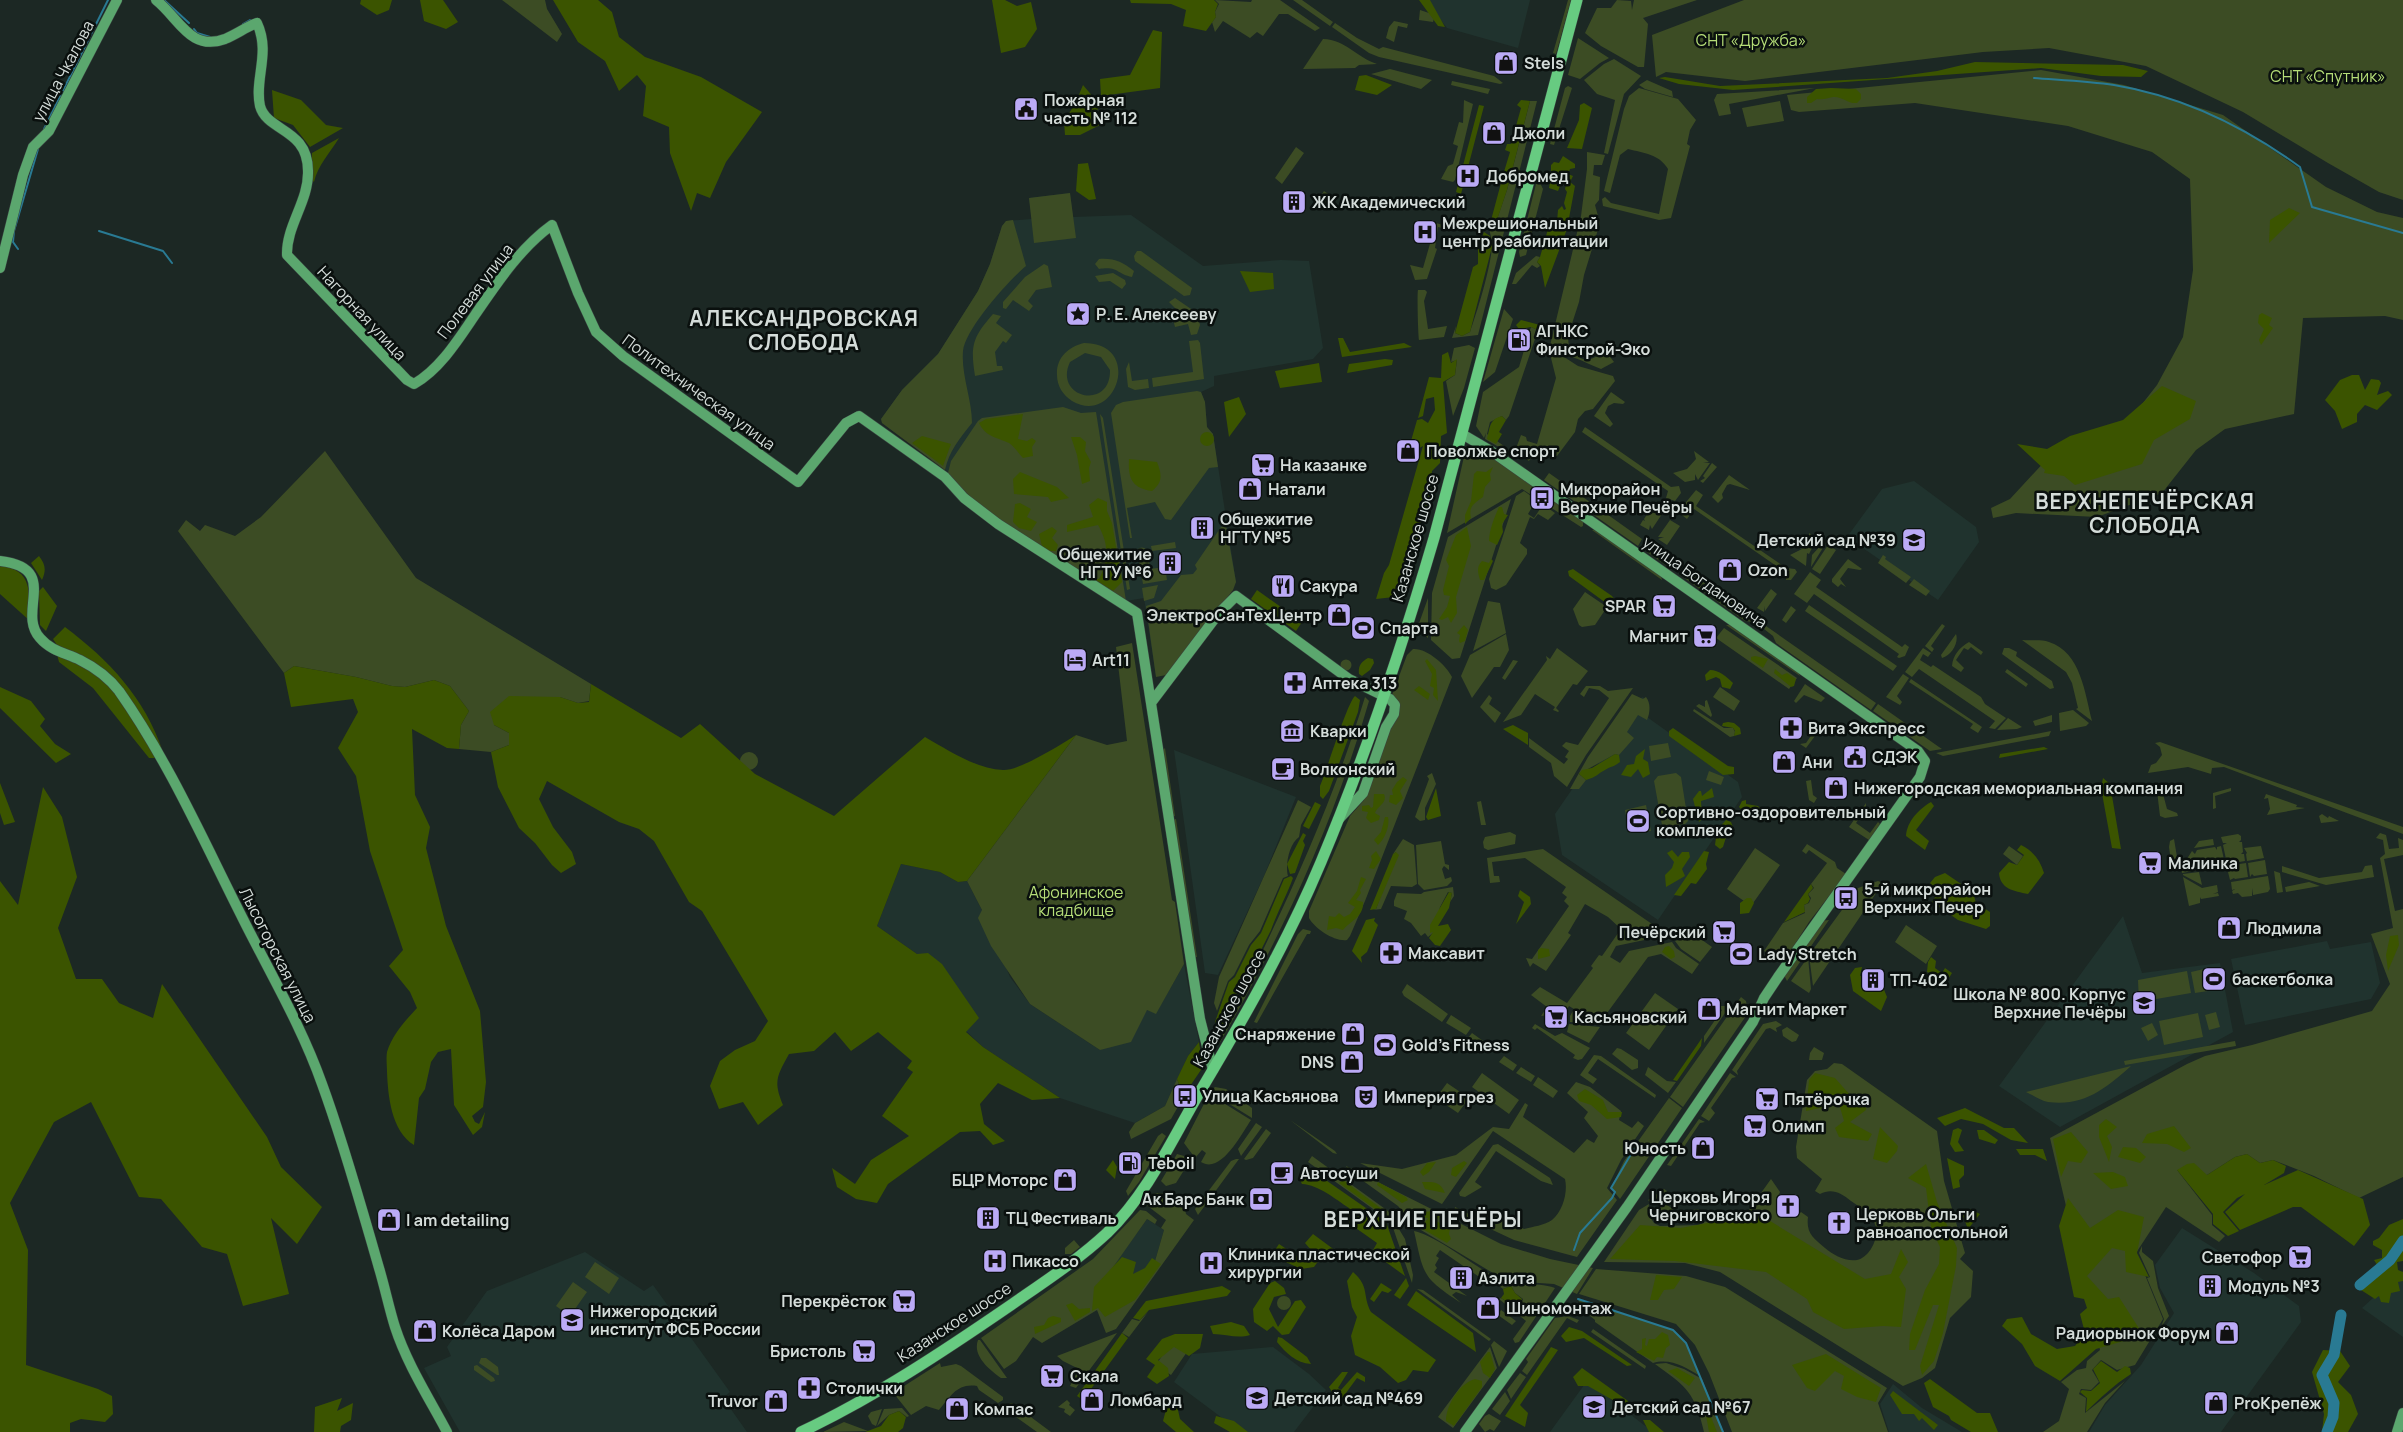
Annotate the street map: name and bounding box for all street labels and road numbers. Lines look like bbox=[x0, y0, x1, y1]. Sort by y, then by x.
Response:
street label: улица Чкалова bbox=[27, 17, 99, 125]
street label: Полевая улица bbox=[432, 239, 518, 343]
street label: Нагорная улица bbox=[312, 261, 412, 365]
street label: Политехническая улица bbox=[618, 329, 780, 455]
street label: Казанское шоссе bbox=[1386, 472, 1444, 604]
street label: улица Богдановича bbox=[1638, 531, 1772, 633]
street label: Лысогорская улица bbox=[234, 884, 322, 1026]
street label: Казанское шоссе bbox=[1187, 945, 1271, 1071]
street label: Казанское шоссе bbox=[893, 1277, 1015, 1367]

